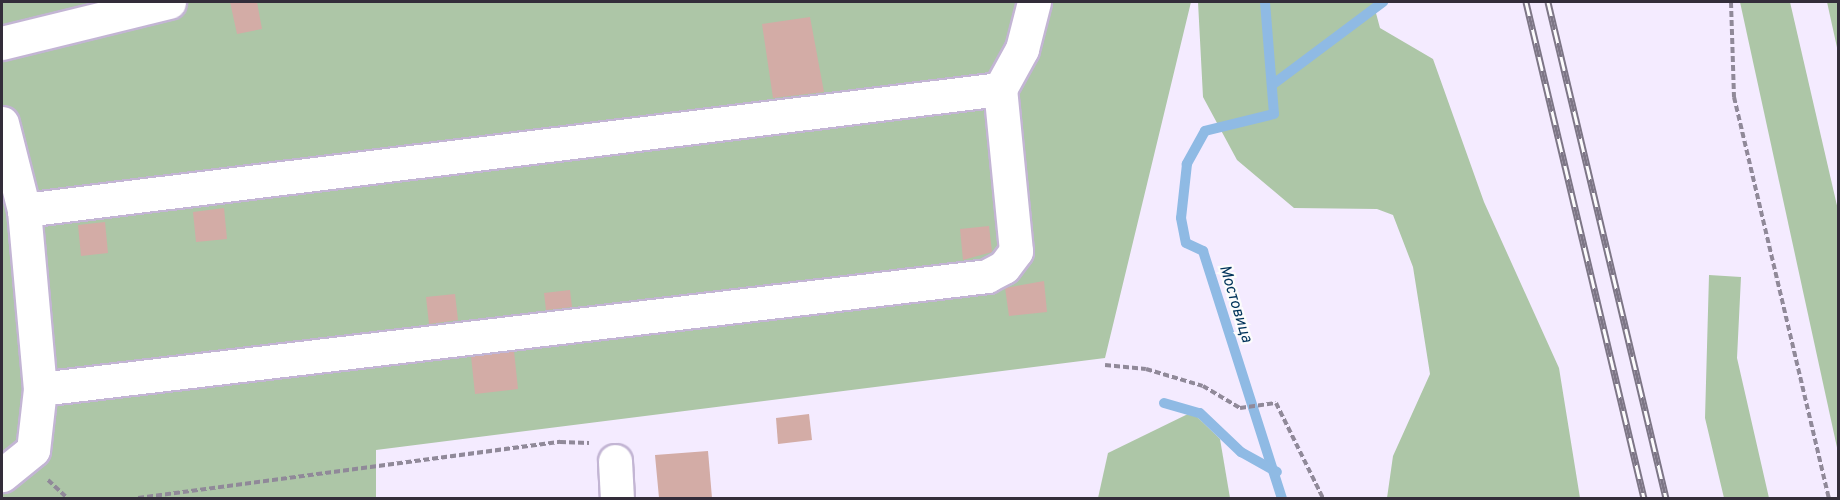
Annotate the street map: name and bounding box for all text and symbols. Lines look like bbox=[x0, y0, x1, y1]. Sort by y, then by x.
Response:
water label: Мостовица bbox=[1214, 263, 1256, 345]

